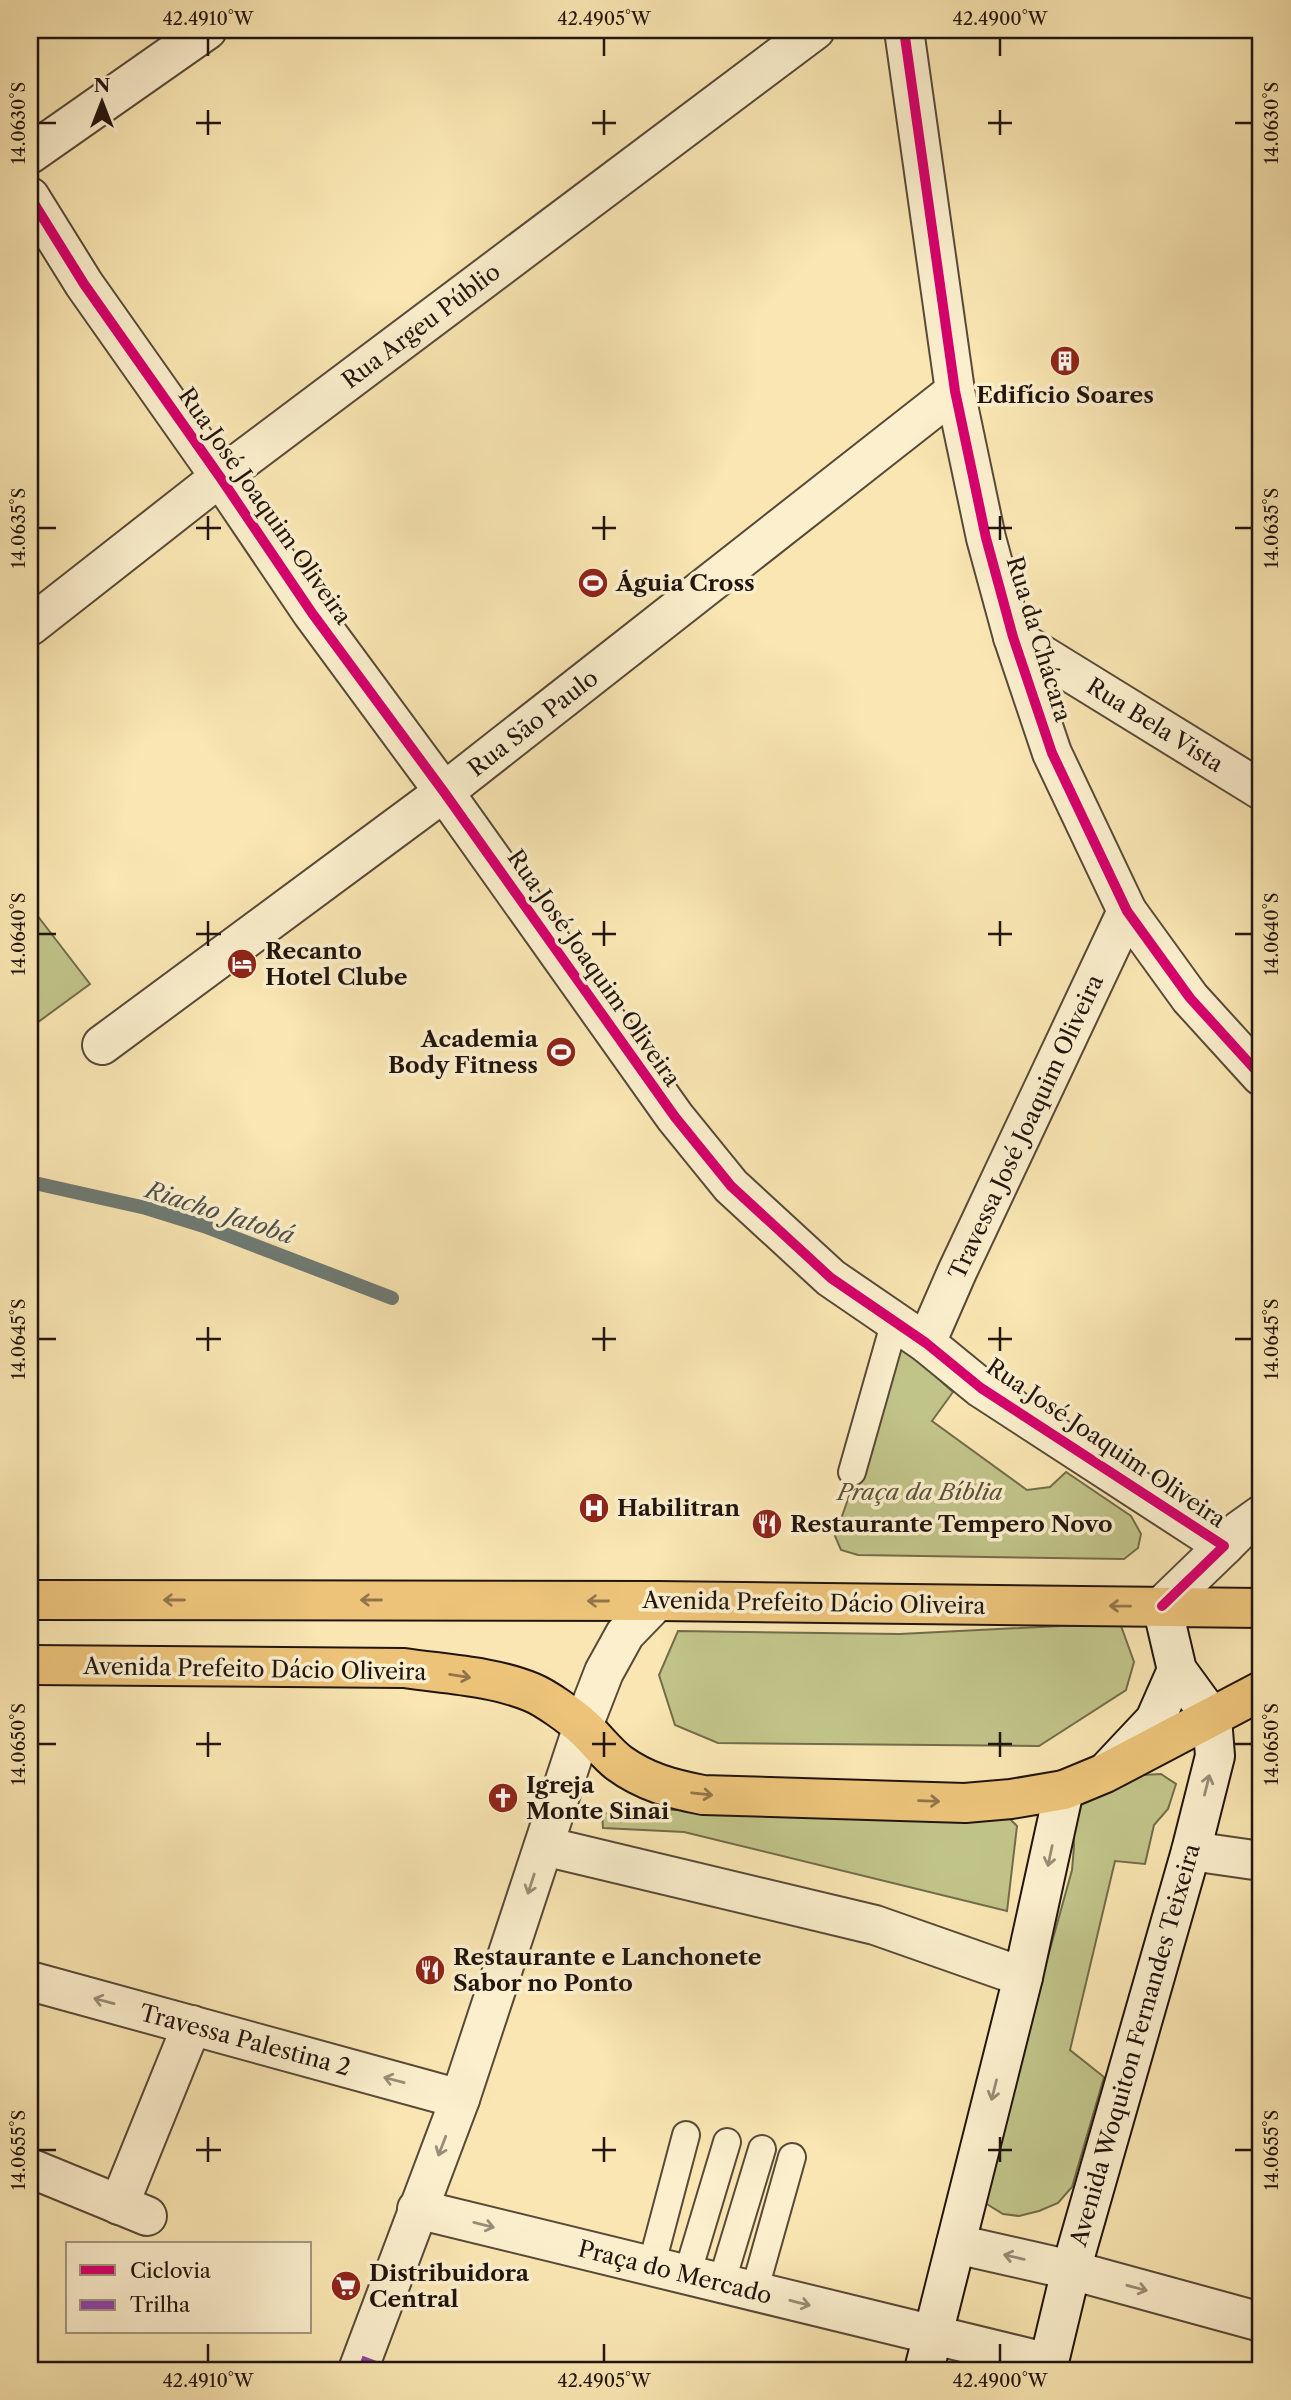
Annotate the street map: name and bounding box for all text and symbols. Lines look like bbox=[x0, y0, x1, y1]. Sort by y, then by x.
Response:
text: 42.4910°W bbox=[162, 8, 255, 30]
text: 42.4905°W bbox=[557, 8, 652, 30]
text: 42.4900°W bbox=[953, 8, 1049, 30]
north arrow bbox=[66, 66, 136, 136]
text: N bbox=[94, 74, 110, 97]
text: 14.0630°S bbox=[8, 82, 30, 164]
text: 14.0630°S bbox=[1261, 82, 1283, 164]
street label: Rua Argeu Públio bbox=[336, 257, 506, 395]
building icon: Edifício Soares bbox=[1048, 344, 1082, 378]
place label: Edifício Soares bbox=[976, 381, 1154, 409]
street label: Rua José Joaquim Oliveira bbox=[173, 382, 358, 630]
text: 14.0635°S bbox=[8, 488, 30, 568]
text: 14.0635°S bbox=[1261, 488, 1283, 568]
street label: Rua da Chácara bbox=[1001, 553, 1078, 726]
sports icon: Águia Cross bbox=[576, 566, 610, 600]
place label: Águia Cross bbox=[615, 569, 755, 597]
street label: Rua São Paulo bbox=[462, 664, 604, 782]
street label: Rua Bela Vista bbox=[1082, 672, 1229, 779]
street label: Rua José Joaquim Oliveira bbox=[502, 844, 687, 1092]
text: 14.0640°S bbox=[8, 893, 30, 975]
text: 14.0640°S bbox=[1261, 893, 1283, 975]
place label: Recanto Hotel Clube bbox=[265, 937, 408, 991]
hotel icon: Recanto Hotel Clube bbox=[225, 947, 259, 981]
street label: Travessa José Joaquim Oliveira bbox=[943, 969, 1109, 1284]
place label: Academia Body Fitness bbox=[388, 1025, 539, 1079]
sports icon: Academia Body Fitness bbox=[544, 1035, 578, 1069]
water label: Riacho Jatobá bbox=[140, 1174, 298, 1250]
text: 14.0645°S bbox=[8, 1298, 30, 1380]
text: 14.0645°S bbox=[1261, 1298, 1283, 1380]
street label: Rua José Joaquim Oliveira bbox=[981, 1352, 1232, 1534]
park label: Praça da Bíblia bbox=[835, 1478, 1003, 1506]
hospital icon: Habilitran bbox=[577, 1491, 611, 1525]
place label: Habilitran bbox=[617, 1494, 740, 1522]
restaurant icon: Restaurante Tempero Novo bbox=[750, 1507, 784, 1541]
place label: Restaurante Tempero Novo bbox=[790, 1510, 1113, 1538]
street label: Avenida Prefeito Dácio Oliveira bbox=[641, 1586, 987, 1620]
one-way arrow bbox=[163, 1593, 186, 1607]
one-way arrow bbox=[359, 1593, 382, 1607]
one-way arrow bbox=[587, 1594, 610, 1608]
one-way arrow bbox=[1108, 1599, 1131, 1613]
street label: Avenida Prefeito Dácio Oliveira bbox=[82, 1652, 428, 1686]
one-way arrow bbox=[448, 1670, 471, 1683]
text: 14.0650°S bbox=[8, 1703, 30, 1785]
text: 14.0650°S bbox=[1261, 1703, 1283, 1785]
place label: Igreja Monte Sinai bbox=[526, 1771, 669, 1825]
one-way arrow bbox=[1202, 1774, 1215, 1796]
church icon: Igreja Monte Sinai bbox=[486, 1781, 520, 1815]
one-way arrow bbox=[690, 1788, 713, 1801]
one-way arrow bbox=[917, 1795, 940, 1808]
street label: Avenida Woquiton Fernandes Teixeira bbox=[1064, 1840, 1206, 2250]
one-way arrow bbox=[1042, 1844, 1056, 1867]
one-way arrow bbox=[524, 1873, 536, 1895]
place label: Restaurante e Lanchonete Sabor no Ponto bbox=[453, 1943, 762, 1997]
restaurant icon: Restaurante e Lanchonete Sabor no Ponto bbox=[413, 1953, 447, 1987]
one-way arrow bbox=[93, 1994, 116, 2007]
street label: Travessa Palestina 2 bbox=[137, 1998, 353, 2082]
one-way arrow bbox=[383, 2073, 405, 2086]
one-way arrow bbox=[987, 2078, 1000, 2101]
text: 14.0655°S bbox=[8, 2110, 30, 2190]
text: 14.0655°S bbox=[1261, 2110, 1283, 2190]
one-way arrow bbox=[434, 2135, 447, 2156]
one-way arrow bbox=[472, 2219, 494, 2232]
street label: Praça do Mercado bbox=[575, 2234, 775, 2310]
legend bbox=[66, 2242, 312, 2334]
one-way arrow bbox=[1003, 2250, 1026, 2263]
text: Ciclovia bbox=[130, 2258, 212, 2283]
place label: Distribuidora Central bbox=[369, 2259, 530, 2313]
supermarket icon: Distribuidora Central bbox=[329, 2269, 363, 2303]
one-way arrow bbox=[1126, 2283, 1148, 2296]
text: Trilha bbox=[130, 2292, 191, 2317]
one-way arrow bbox=[788, 2296, 811, 2310]
text: 42.4910°W bbox=[162, 2370, 255, 2392]
text: 42.4905°W bbox=[557, 2370, 652, 2392]
text: 42.4900°W bbox=[953, 2370, 1049, 2392]

